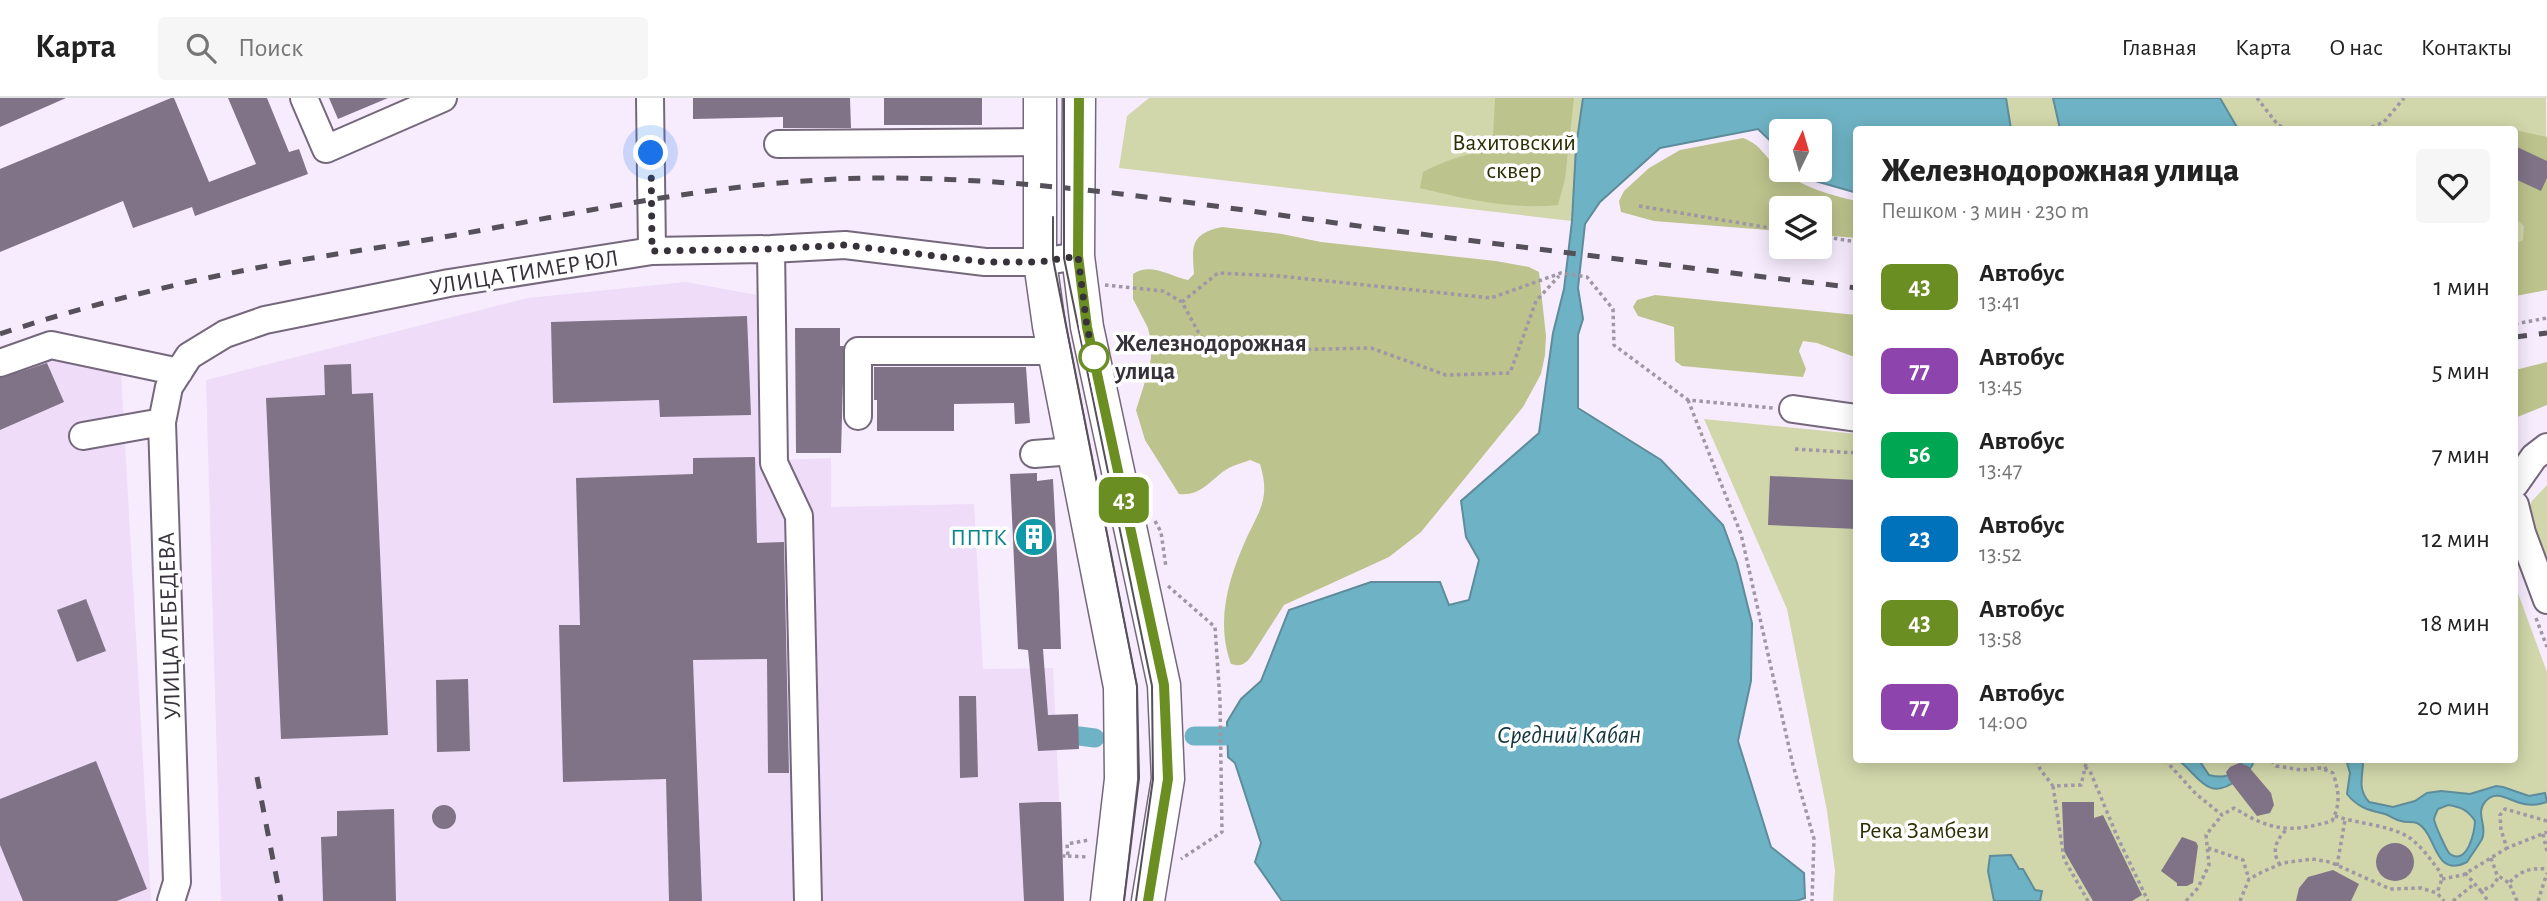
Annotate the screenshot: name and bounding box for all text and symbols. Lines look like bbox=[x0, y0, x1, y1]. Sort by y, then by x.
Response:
search box bbox=[158, 17, 648, 80]
icon: search bbox=[182, 29, 220, 67]
text: Карта bbox=[35, 31, 116, 64]
text: Поиск bbox=[238, 35, 303, 61]
text: Главная bbox=[2122, 36, 2197, 60]
text: Карта bbox=[2235, 36, 2291, 60]
text: О нас bbox=[2329, 36, 2383, 60]
text: Контакты bbox=[2421, 36, 2512, 60]
north arrow bbox=[1769, 119, 1832, 182]
map controls bbox=[1769, 119, 1832, 259]
park label: Вахитовский сквер bbox=[1452, 131, 1576, 183]
your location bbox=[633, 135, 668, 170]
button: heart bbox=[2416, 149, 2490, 223]
text: Железнодорожная улица bbox=[1881, 155, 2239, 188]
button: layers bbox=[1769, 196, 1832, 259]
text: Пешком · 3 мин · 230 m bbox=[1881, 200, 2089, 223]
street label: УЛИЦА ТИМЕР ЮЛ bbox=[428, 246, 620, 300]
text: Автобус bbox=[1979, 260, 2065, 286]
text: 1 мин bbox=[2434, 274, 2490, 300]
text: 43 bbox=[1908, 275, 1931, 299]
text: 13:41 bbox=[1979, 291, 2021, 314]
place label: Железнодорожная улица bbox=[1114, 332, 1307, 384]
marker: Железнодорожная улица bbox=[1079, 342, 1109, 372]
text: Автобус bbox=[1979, 344, 2065, 370]
text: 5 мин bbox=[2432, 358, 2490, 384]
text: 77 bbox=[1909, 359, 1930, 383]
text: 13:45 bbox=[1979, 375, 2022, 398]
text: Автобус bbox=[1979, 428, 2065, 454]
text: 7 мин bbox=[2432, 442, 2490, 468]
text: 56 bbox=[1909, 443, 1930, 467]
text: 13:47 bbox=[1979, 459, 2022, 482]
line badge: 43 bbox=[1092, 477, 1156, 523]
text: 43 bbox=[1113, 488, 1135, 512]
text: Автобус bbox=[1979, 512, 2065, 538]
building icon: ППТК bbox=[1013, 516, 1055, 558]
place label: ППТК bbox=[950, 526, 1007, 550]
text: 12 мин bbox=[2422, 526, 2490, 552]
text: 23 bbox=[1909, 527, 1930, 551]
street label: УЛИЦА ЛЕБЕДЕВА bbox=[155, 532, 185, 720]
text: 13:52 bbox=[1979, 543, 2022, 566]
text: Автобус bbox=[1979, 596, 2065, 622]
text: 18 мин bbox=[2421, 610, 2490, 636]
text: 43 bbox=[1908, 611, 1931, 635]
text: 13:58 bbox=[1979, 627, 2022, 650]
text: Автобус bbox=[1979, 680, 2065, 706]
text: 20 мин bbox=[2417, 694, 2490, 720]
text: 77 bbox=[1909, 695, 1930, 719]
text: 14:00 bbox=[1979, 711, 2028, 734]
water label: Средний Кабан bbox=[1497, 722, 1641, 748]
park label: Река Замбези bbox=[1859, 819, 1989, 843]

